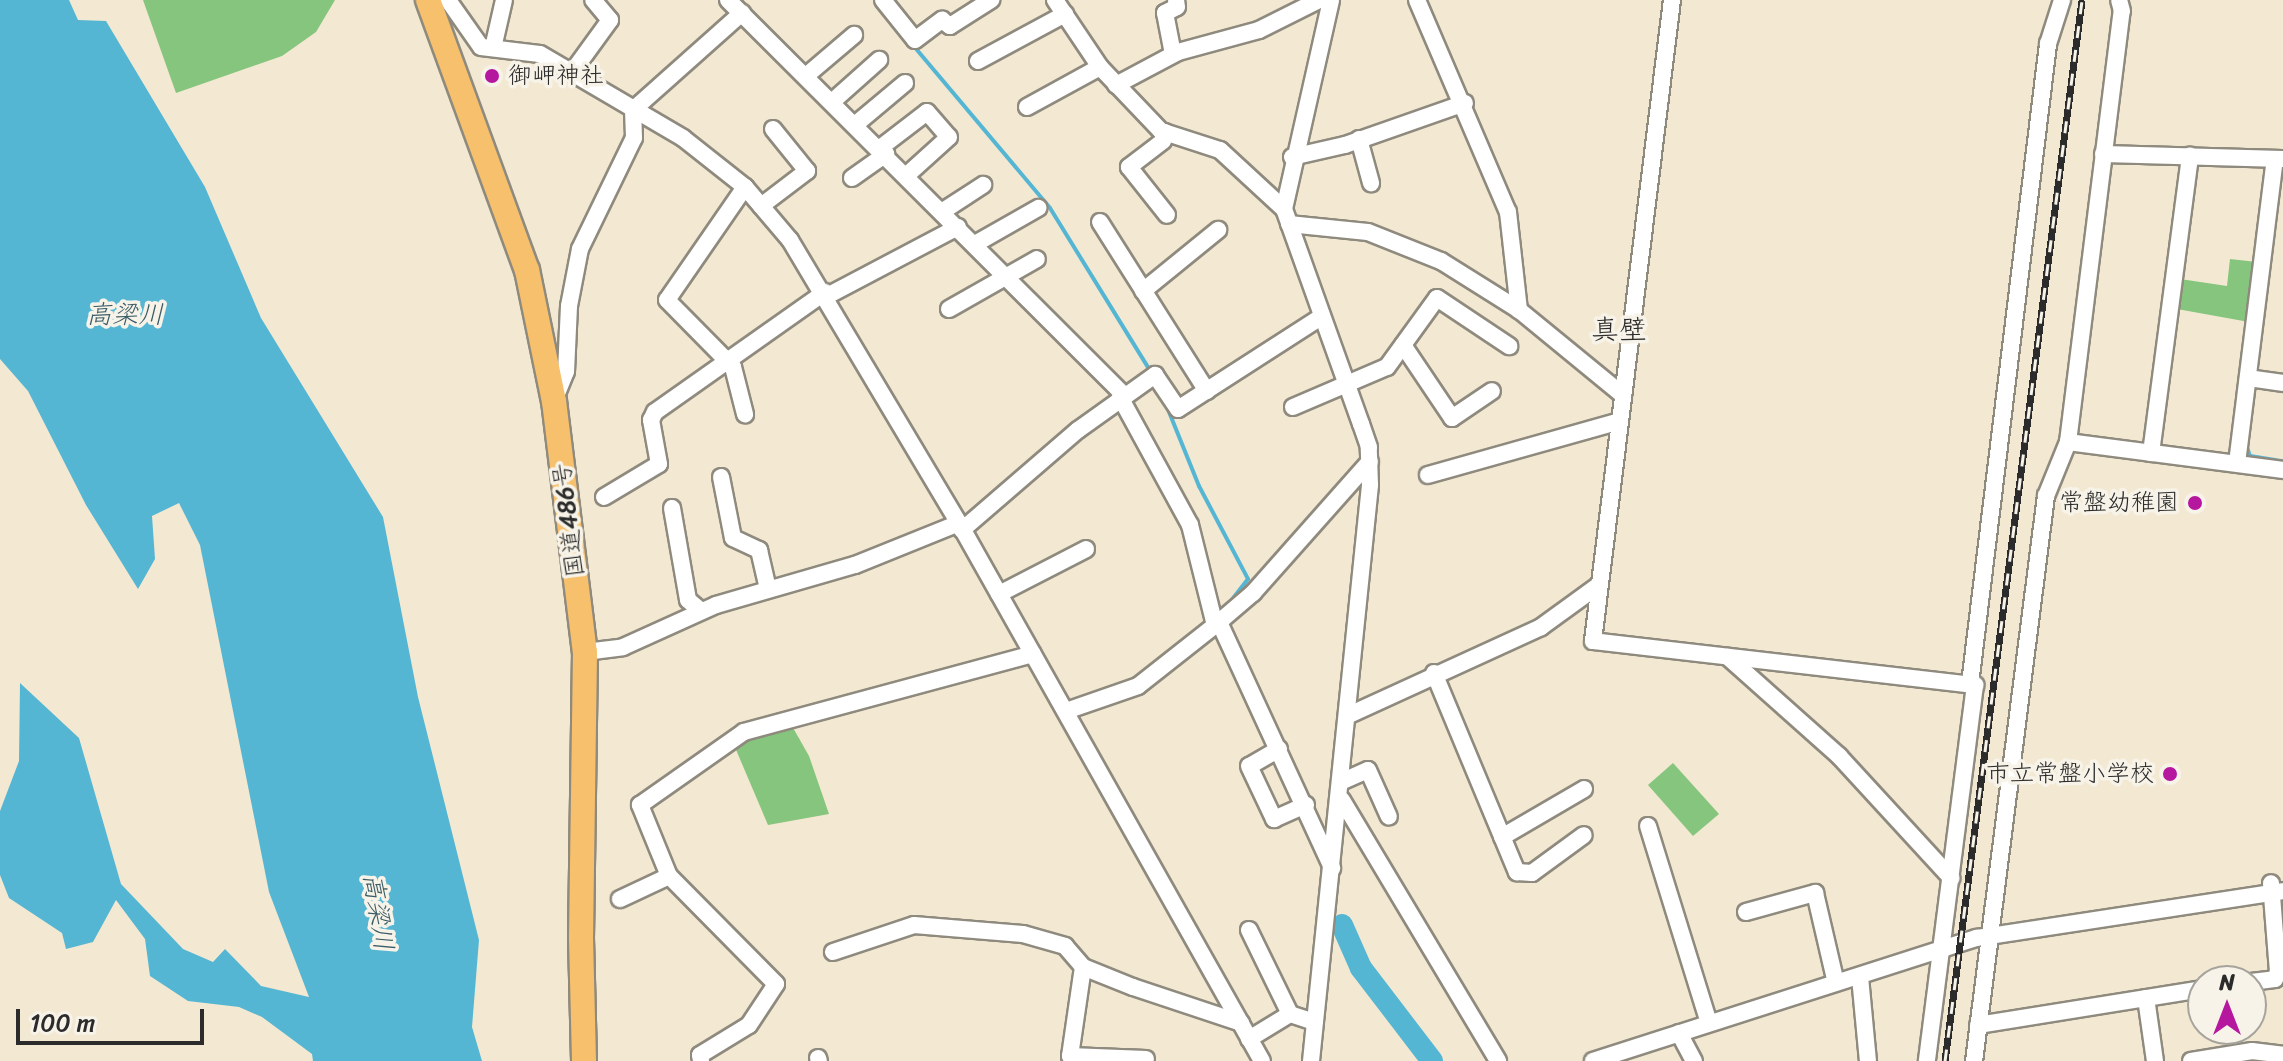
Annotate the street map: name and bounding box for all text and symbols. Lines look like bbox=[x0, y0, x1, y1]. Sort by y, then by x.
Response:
place label: 御岬神社 bbox=[508, 62, 604, 90]
marker: 御岬神社 bbox=[483, 67, 501, 85]
water label: 高梁川 bbox=[86, 299, 164, 331]
district label: 真壁 bbox=[1591, 313, 1647, 347]
street label: 国道486号 bbox=[548, 461, 590, 579]
place label: 常盤幼稚園 bbox=[2059, 489, 2179, 517]
marker: 常盤幼稚園 bbox=[2186, 494, 2204, 512]
place label: 市立常盤小学校 bbox=[1986, 760, 2154, 788]
marker: 市立常盤小学校 bbox=[2161, 765, 2179, 783]
water label: 高梁川 bbox=[356, 871, 400, 953]
text: N bbox=[2219, 963, 2235, 1002]
north arrow bbox=[2187, 965, 2267, 1045]
scale bar bbox=[20, 993, 208, 1043]
text: 100 m bbox=[30, 1002, 95, 1044]

